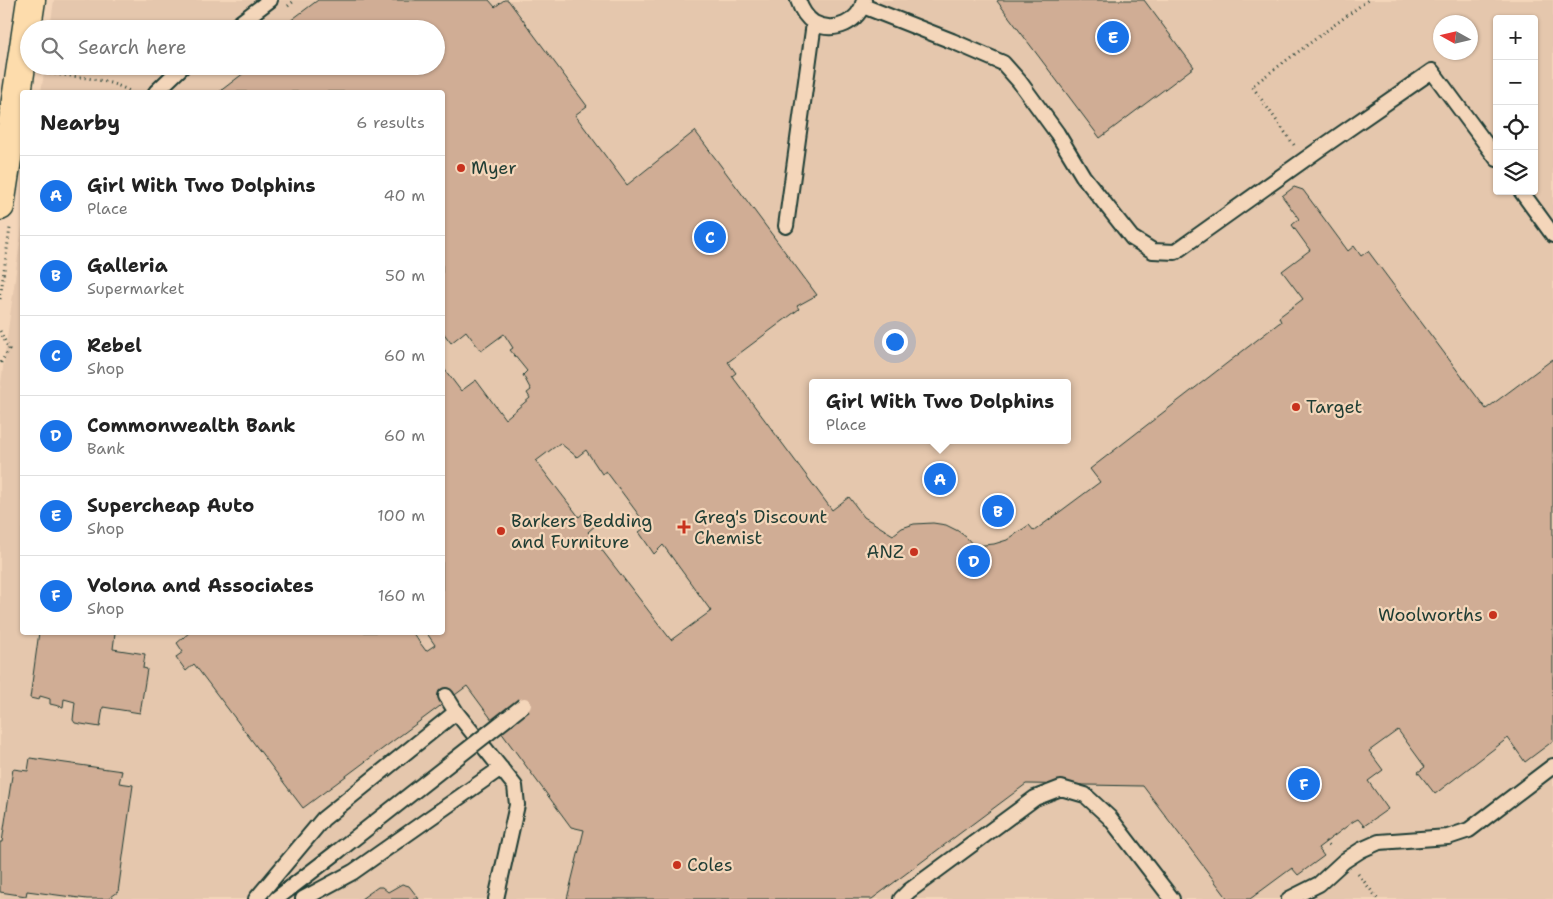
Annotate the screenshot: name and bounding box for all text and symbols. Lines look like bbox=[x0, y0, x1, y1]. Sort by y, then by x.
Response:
north arrow bbox=[1433, 15, 1478, 60]
map controls bbox=[1493, 15, 1538, 195]
button: + bbox=[1493, 15, 1538, 60]
pin: E bbox=[1097, 18, 1129, 56]
search box bbox=[20, 20, 445, 75]
icon: search bbox=[38, 34, 66, 62]
text: Search here bbox=[78, 35, 187, 60]
button: − bbox=[1493, 60, 1538, 105]
button: locate bbox=[1493, 105, 1538, 150]
text: Nearby bbox=[40, 109, 120, 137]
text: 6 results bbox=[356, 112, 425, 133]
button: layers bbox=[1493, 150, 1538, 195]
place label: Myer bbox=[471, 156, 517, 180]
marker: Myer bbox=[455, 162, 467, 174]
text: Girl With Two Dolphins bbox=[87, 173, 315, 198]
text: A bbox=[50, 185, 62, 206]
text: 40 m bbox=[383, 185, 425, 206]
text: Place bbox=[87, 198, 128, 219]
pin: C bbox=[694, 218, 726, 256]
text: Galleria bbox=[87, 253, 168, 278]
text: B bbox=[51, 265, 61, 286]
text: 50 m bbox=[385, 265, 425, 286]
text: Supermarket bbox=[87, 278, 184, 299]
your location bbox=[882, 329, 908, 355]
text: Rebel bbox=[87, 333, 142, 358]
text: C bbox=[51, 345, 61, 366]
text: 60 m bbox=[384, 345, 425, 366]
text: Shop bbox=[87, 358, 124, 379]
popup bbox=[809, 379, 1071, 444]
text: Girl With Two Dolphins bbox=[826, 389, 1054, 414]
place label: Target bbox=[1306, 395, 1362, 419]
marker: Target bbox=[1290, 401, 1302, 413]
text: Commonwealth Bank bbox=[87, 413, 296, 438]
text: Place bbox=[826, 414, 867, 435]
text: D bbox=[50, 425, 62, 446]
text: 60 m bbox=[384, 425, 425, 446]
text: Bank bbox=[87, 438, 125, 459]
pin: A bbox=[924, 460, 956, 498]
pin: B bbox=[982, 492, 1014, 530]
text: Supercheap Auto bbox=[87, 493, 254, 518]
text: E bbox=[51, 505, 61, 526]
text: 100 m bbox=[377, 505, 425, 526]
place label: Greg's Discount Chemist bbox=[694, 505, 828, 550]
place label: Barkers Bedding and Furniture bbox=[511, 509, 652, 554]
text: Shop bbox=[87, 518, 124, 539]
marker: Greg's Discount Chemist bbox=[678, 521, 690, 533]
marker: Barkers Bedding and Furniture bbox=[495, 525, 507, 537]
place label: ANZ bbox=[866, 540, 904, 564]
pin: D bbox=[958, 542, 990, 580]
marker: ANZ bbox=[908, 546, 920, 558]
text: Volona and Associates bbox=[87, 573, 314, 598]
text: F bbox=[51, 585, 61, 606]
text: 160 m bbox=[378, 585, 425, 606]
text: Shop bbox=[87, 598, 124, 619]
place label: Woolworths bbox=[1378, 603, 1483, 627]
marker: Woolworths bbox=[1487, 609, 1499, 621]
pin: F bbox=[1288, 765, 1320, 803]
place label: Coles bbox=[687, 853, 733, 877]
marker: Coles bbox=[671, 859, 683, 871]

